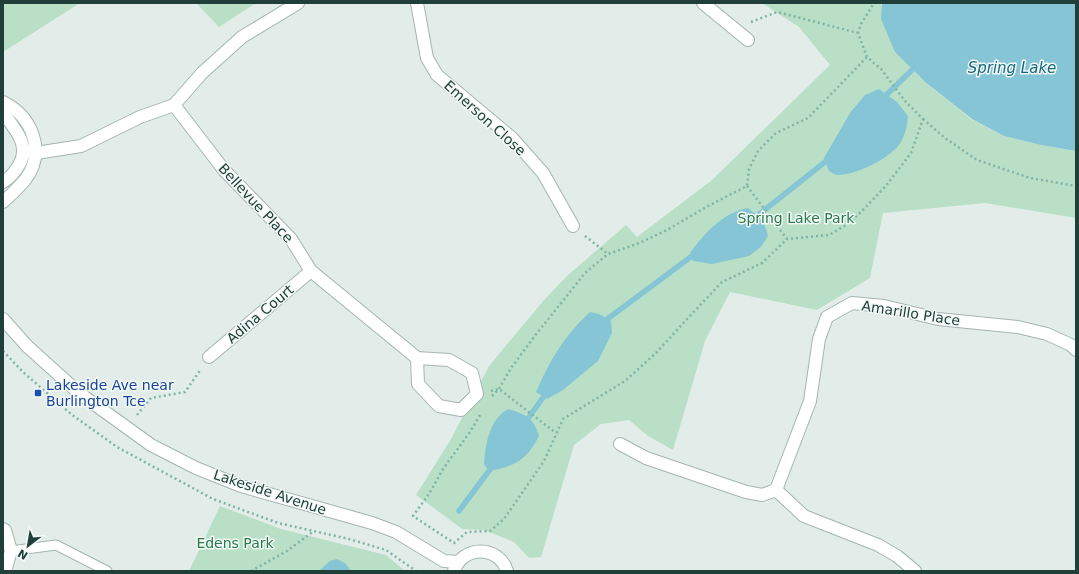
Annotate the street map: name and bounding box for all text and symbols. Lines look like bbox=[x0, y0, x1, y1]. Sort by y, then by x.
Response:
water label: Spring Lake bbox=[968, 59, 1056, 77]
street label: Emerson Close bbox=[441, 77, 529, 159]
street label: Bellevue Place bbox=[215, 160, 297, 246]
park label: Spring Lake Park bbox=[738, 210, 855, 226]
street label: Adina Court bbox=[223, 281, 297, 347]
street label: Amarillo Place bbox=[861, 297, 961, 329]
place label: Lakeside Ave near Burlington Tce bbox=[46, 377, 174, 409]
marker: Lakeside Ave near Burlington Tce bbox=[33, 388, 43, 398]
street label: Lakeside Avenue bbox=[212, 466, 328, 518]
north arrow bbox=[8, 526, 48, 566]
park label: Edens Park bbox=[196, 535, 275, 551]
text: N bbox=[16, 546, 30, 562]

